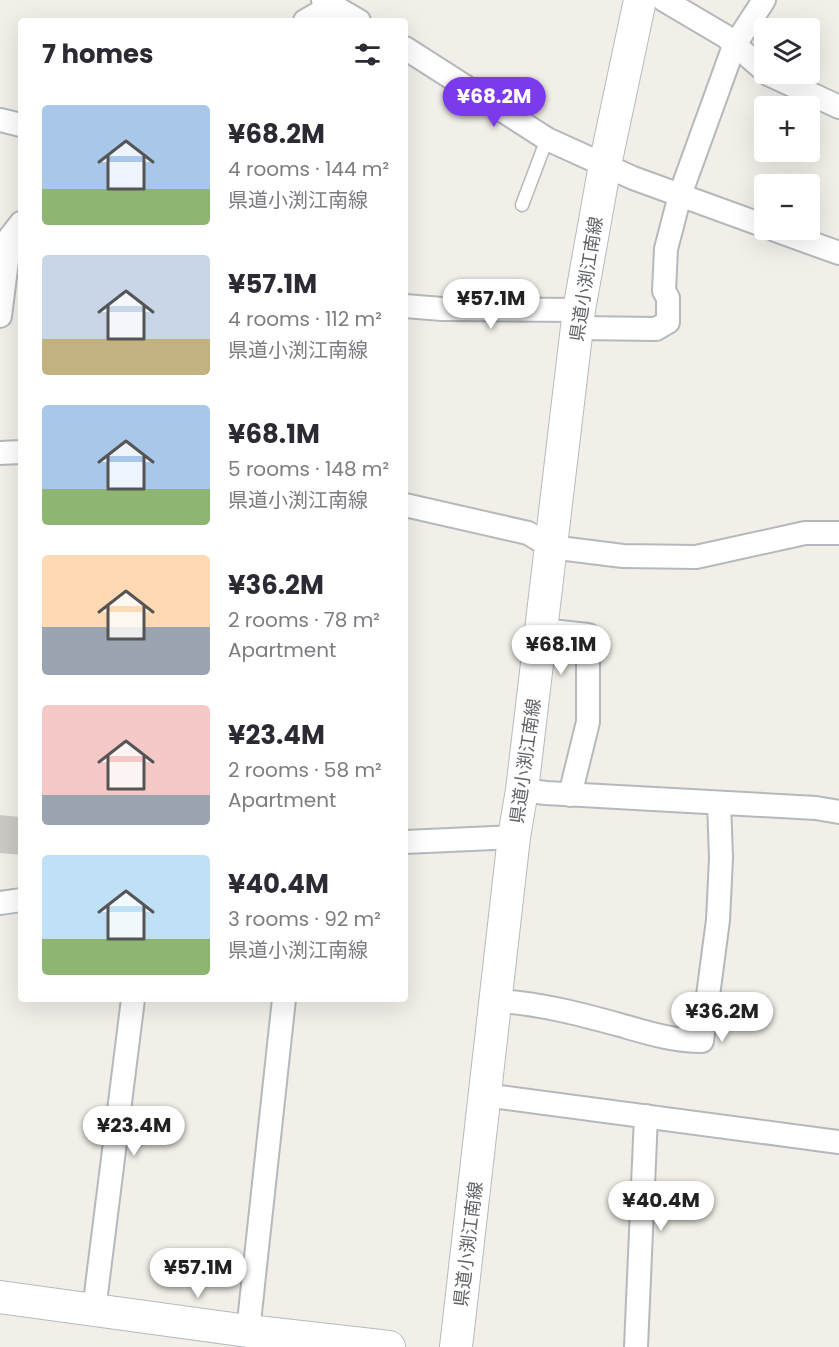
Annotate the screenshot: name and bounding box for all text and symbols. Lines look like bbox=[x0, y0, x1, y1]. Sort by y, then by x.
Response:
map controls bbox=[754, 18, 820, 240]
button: layers bbox=[754, 18, 820, 84]
text: 7 homes bbox=[42, 36, 154, 72]
icon: filters bbox=[351, 38, 384, 71]
pin: ¥68.2M bbox=[445, 77, 543, 128]
text: ¥68.2M bbox=[457, 82, 531, 110]
button: + bbox=[754, 96, 820, 162]
text: ¥68.2M bbox=[228, 116, 325, 152]
icon: home bbox=[90, 129, 162, 201]
text: 4 rooms · 144 m² bbox=[228, 155, 389, 183]
button: − bbox=[754, 174, 820, 240]
text: 県道小渕江南線 bbox=[228, 186, 368, 214]
street label: 県道小渕江南線 bbox=[564, 215, 608, 343]
text: ¥57.1M bbox=[228, 266, 317, 302]
icon: home bbox=[90, 279, 162, 351]
pin: ¥57.1M bbox=[442, 279, 540, 330]
text: ¥57.1M bbox=[457, 284, 525, 312]
text: 4 rooms · 112 m² bbox=[228, 305, 382, 333]
text: 県道小渕江南線 bbox=[228, 336, 368, 364]
text: ¥68.1M bbox=[228, 416, 320, 452]
icon: home bbox=[90, 429, 162, 501]
text: 5 rooms · 148 m² bbox=[228, 455, 389, 483]
text: 県道小渕江南線 bbox=[228, 486, 368, 514]
text: ¥36.2M bbox=[228, 567, 324, 603]
icon: home bbox=[90, 579, 162, 651]
text: 2 rooms · 78 m² bbox=[228, 606, 380, 634]
pin: ¥68.1M bbox=[512, 625, 610, 676]
text: ¥68.1M bbox=[526, 630, 596, 658]
text: Apartment bbox=[228, 636, 336, 664]
street label: 県道小渕江南線 bbox=[504, 697, 546, 825]
text: ¥23.4M bbox=[228, 717, 325, 753]
icon: home bbox=[90, 729, 162, 801]
text: 2 rooms · 58 m² bbox=[228, 756, 382, 784]
text: Apartment bbox=[228, 786, 336, 814]
text: ¥40.4M bbox=[228, 866, 329, 902]
icon: home bbox=[90, 879, 162, 951]
text: 3 rooms · 92 m² bbox=[228, 905, 381, 933]
text: 県道小渕江南線 bbox=[228, 936, 368, 964]
pin: ¥36.2M bbox=[673, 992, 771, 1043]
text: ¥36.2M bbox=[685, 997, 759, 1025]
pin: ¥23.4M bbox=[85, 1106, 183, 1157]
text: ¥23.4M bbox=[97, 1111, 171, 1139]
street label: 県道小渕江南線 bbox=[448, 1180, 488, 1308]
pin: ¥40.4M bbox=[612, 1181, 710, 1232]
text: ¥40.4M bbox=[622, 1186, 700, 1214]
pin: ¥57.1M bbox=[149, 1248, 247, 1299]
text: ¥57.1M bbox=[164, 1253, 232, 1281]

